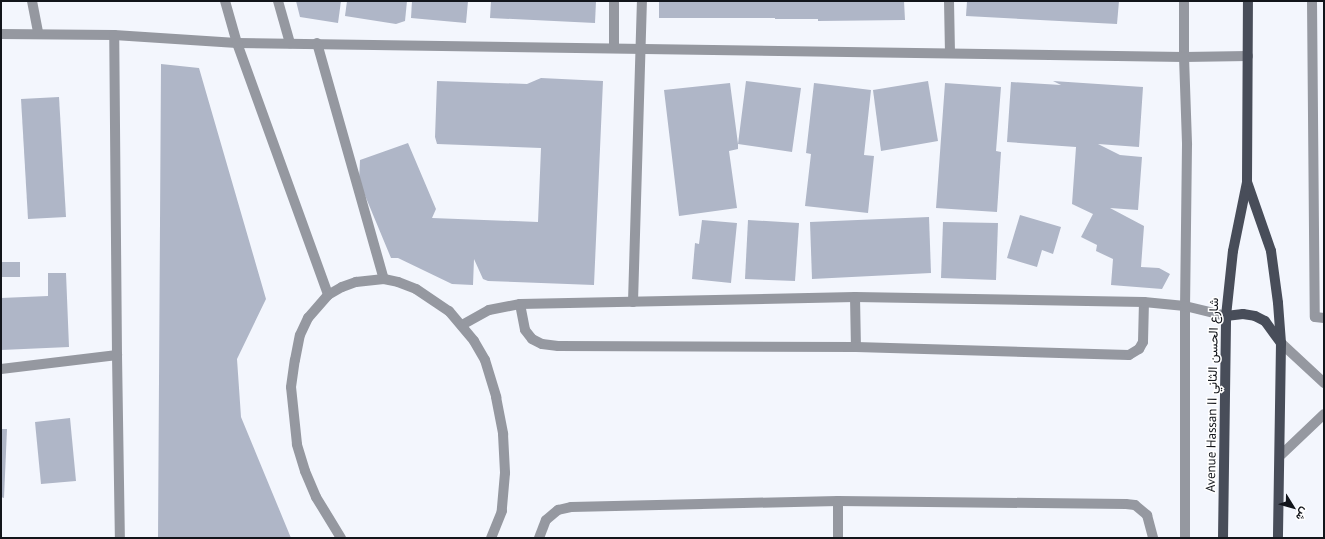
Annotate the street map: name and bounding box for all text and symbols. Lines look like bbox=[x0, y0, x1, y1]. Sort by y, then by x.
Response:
street label: Avenue Hassan II شارع الحسن الثاني bbox=[1204, 298, 1222, 492]
north arrow bbox=[1273, 487, 1313, 527]
text: ش bbox=[1293, 505, 1312, 524]

